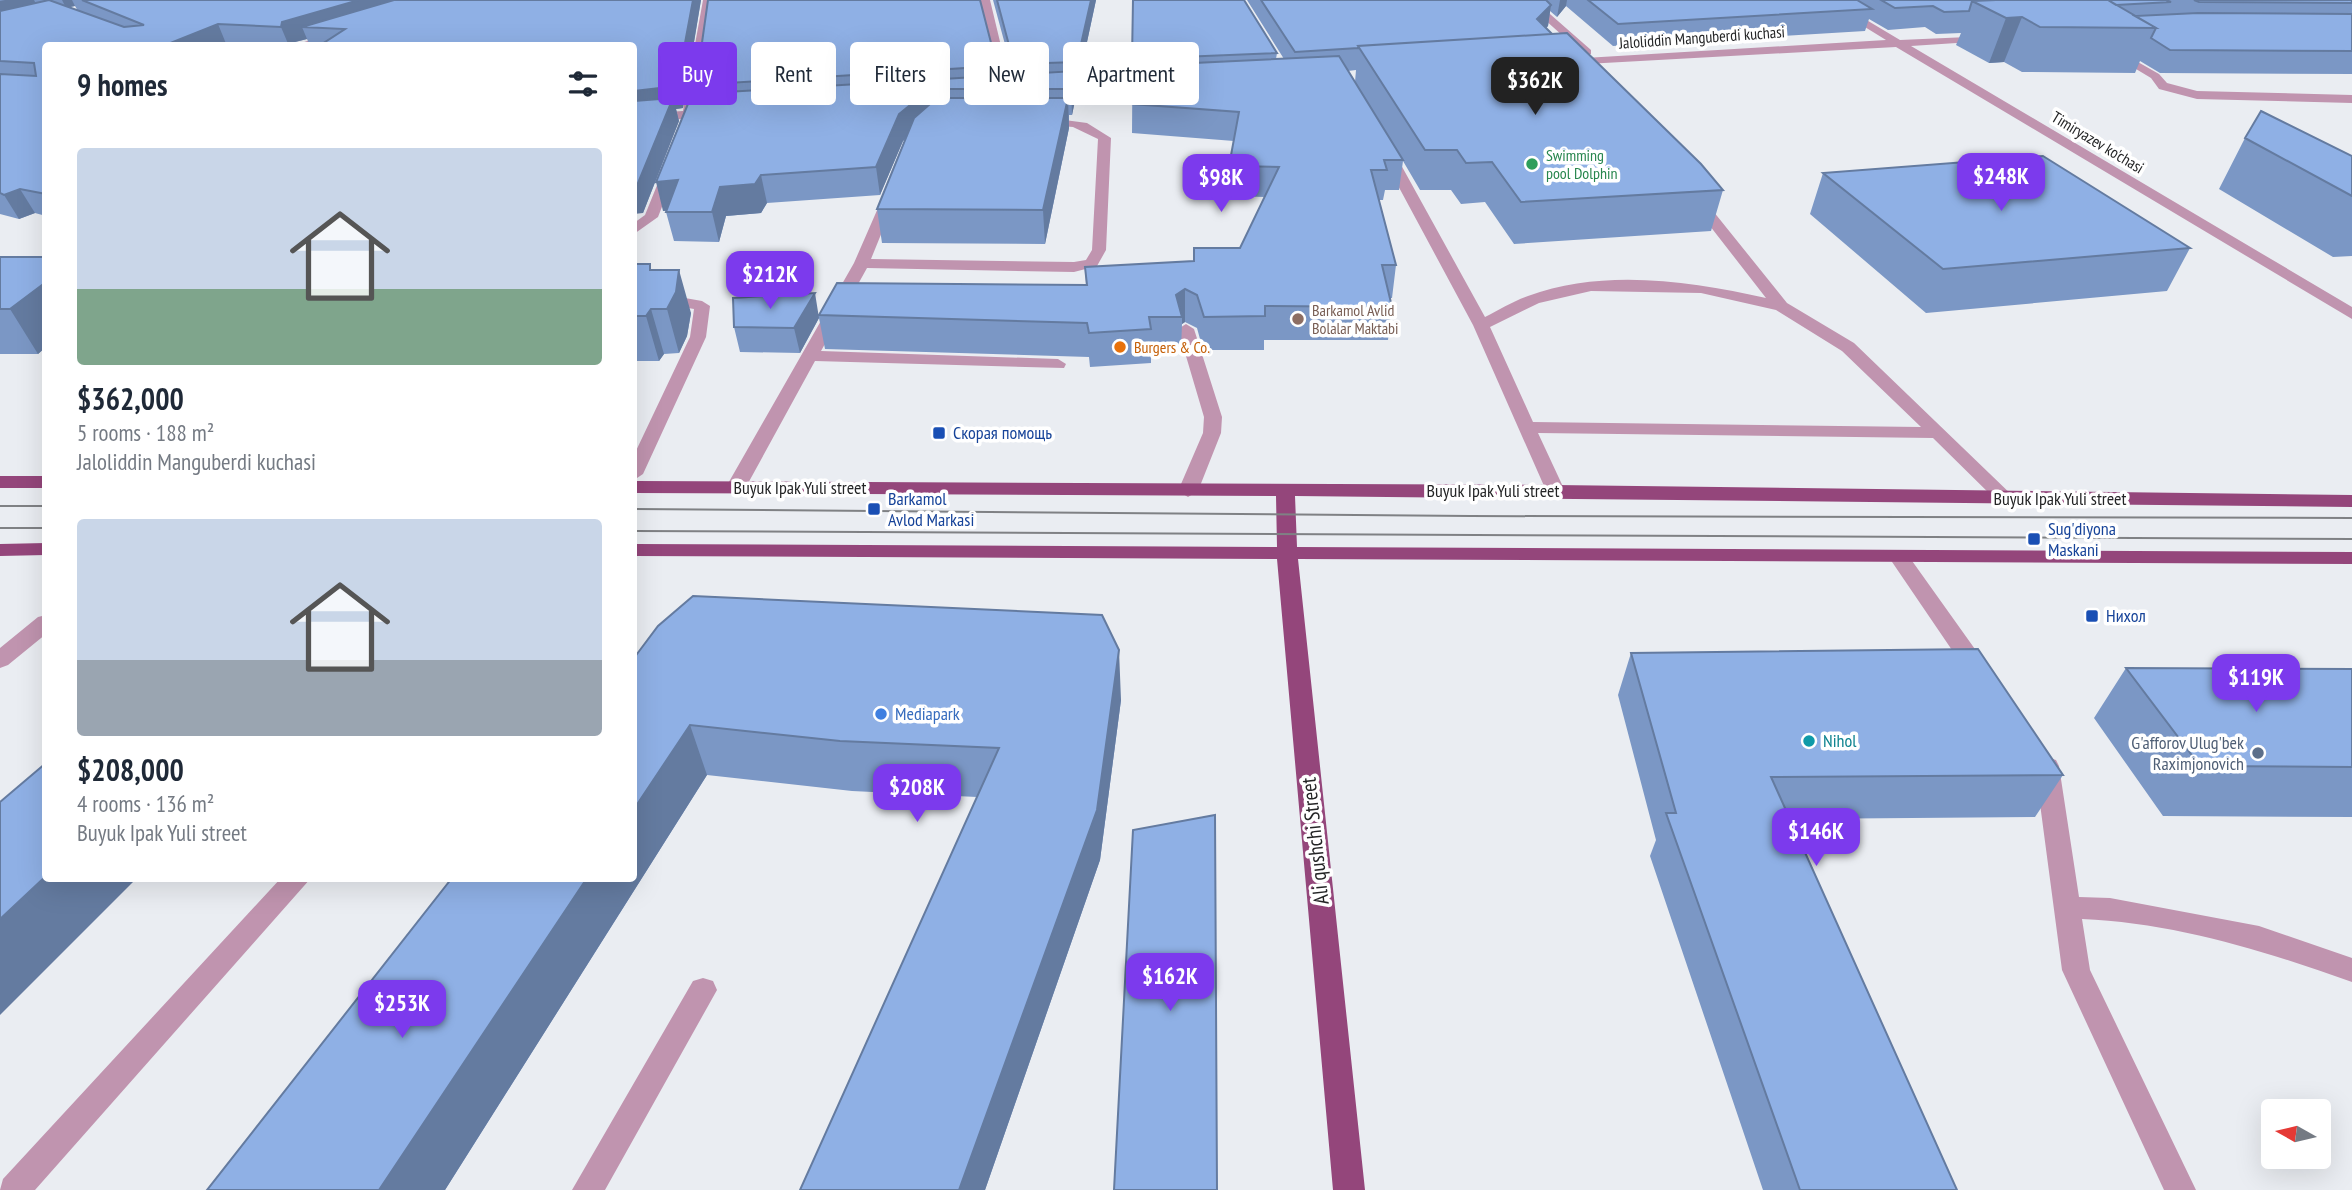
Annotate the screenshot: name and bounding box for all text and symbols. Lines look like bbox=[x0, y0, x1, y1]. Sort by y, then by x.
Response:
street label: Jaloliddin Manguberdi kuchasi bbox=[1617, 21, 1786, 53]
chip: Buy bbox=[658, 42, 737, 105]
chip: Rent bbox=[751, 42, 836, 105]
chip: Filters bbox=[850, 42, 950, 105]
chip: New bbox=[964, 42, 1049, 105]
chip: Apartment bbox=[1063, 42, 1199, 105]
pin: $362K bbox=[1486, 58, 1584, 117]
text: 9 homes bbox=[77, 65, 168, 104]
icon: filters bbox=[564, 65, 602, 103]
text: $362K bbox=[1507, 65, 1563, 94]
street label: Timiryazev ko'chasi bbox=[2048, 107, 2148, 177]
place label: Swimming pool Dolphin bbox=[1546, 145, 1617, 183]
pin: $98K bbox=[1180, 154, 1262, 214]
pin: $248K bbox=[1952, 154, 2050, 213]
marker: Swimming pool Dolphin bbox=[1524, 156, 1540, 172]
text: $248K bbox=[1973, 161, 2029, 190]
text: $98K bbox=[1199, 162, 1243, 191]
icon: home bbox=[277, 193, 403, 319]
pin: $212K bbox=[721, 252, 819, 311]
text: $212K bbox=[742, 259, 798, 288]
place label: Barkamol Avlid Bolalar Maktabi bbox=[1312, 300, 1399, 338]
marker: Barkamol Avlid Bolalar Maktabi bbox=[1290, 311, 1306, 327]
place label: Burgers & Co. bbox=[1134, 337, 1210, 357]
marker: Burgers & Co. bbox=[1112, 339, 1128, 355]
text: $362,000 bbox=[77, 379, 184, 418]
text: 5 rooms · 188 m² bbox=[77, 418, 214, 447]
place label: Скорая помощь bbox=[953, 421, 1052, 444]
marker: Скорая помощь bbox=[931, 425, 947, 441]
text: Jaloliddin Manguberdi kuchasi bbox=[77, 447, 316, 476]
street label: Buyuk Ipak Yuli street bbox=[734, 476, 867, 499]
street label: Buyuk Ipak Yuli street bbox=[1427, 479, 1560, 502]
place label: Barkamol Avlod Markasi bbox=[888, 487, 974, 531]
street label: Buyuk Ipak Yuli street bbox=[1994, 487, 2127, 510]
marker: Barkamol Avlod Markasi bbox=[866, 501, 882, 517]
place label: Sug'diyona Maskani bbox=[2048, 517, 2116, 561]
marker: Sug'diyona Maskani bbox=[2026, 531, 2042, 547]
icon: home bbox=[277, 564, 403, 690]
place label: Нихол bbox=[2106, 604, 2146, 627]
marker: Нихол bbox=[2084, 608, 2100, 624]
pin: $119K bbox=[2207, 654, 2305, 714]
text: $119K bbox=[2228, 662, 2284, 691]
place label: Mediapark bbox=[895, 702, 960, 725]
marker: Mediapark bbox=[873, 706, 889, 722]
place label: Nihol bbox=[1823, 729, 1857, 752]
place label: G'afforov Ulug'bek Raximjonovich bbox=[2131, 731, 2244, 775]
marker: Nihol bbox=[1801, 733, 1817, 749]
marker: G'afforov Ulug'bek Raximjonovich bbox=[2250, 745, 2266, 761]
text: $208,000 bbox=[77, 750, 184, 789]
pin: $208K bbox=[868, 764, 966, 824]
text: $208K bbox=[889, 772, 945, 801]
street label: Ali qushchi Street bbox=[1294, 776, 1335, 906]
text: 4 rooms · 136 m² bbox=[77, 789, 214, 818]
pin: $146K bbox=[1767, 808, 1865, 868]
text: $146K bbox=[1788, 816, 1844, 845]
text: Buyuk Ipak Yuli street bbox=[77, 818, 247, 847]
pin: $162K bbox=[1121, 954, 1219, 1013]
text: $162K bbox=[1142, 961, 1198, 990]
pin: $253K bbox=[353, 981, 451, 1040]
text: $253K bbox=[374, 988, 430, 1017]
north arrow bbox=[2261, 1099, 2331, 1169]
map controls bbox=[2261, 1099, 2331, 1169]

